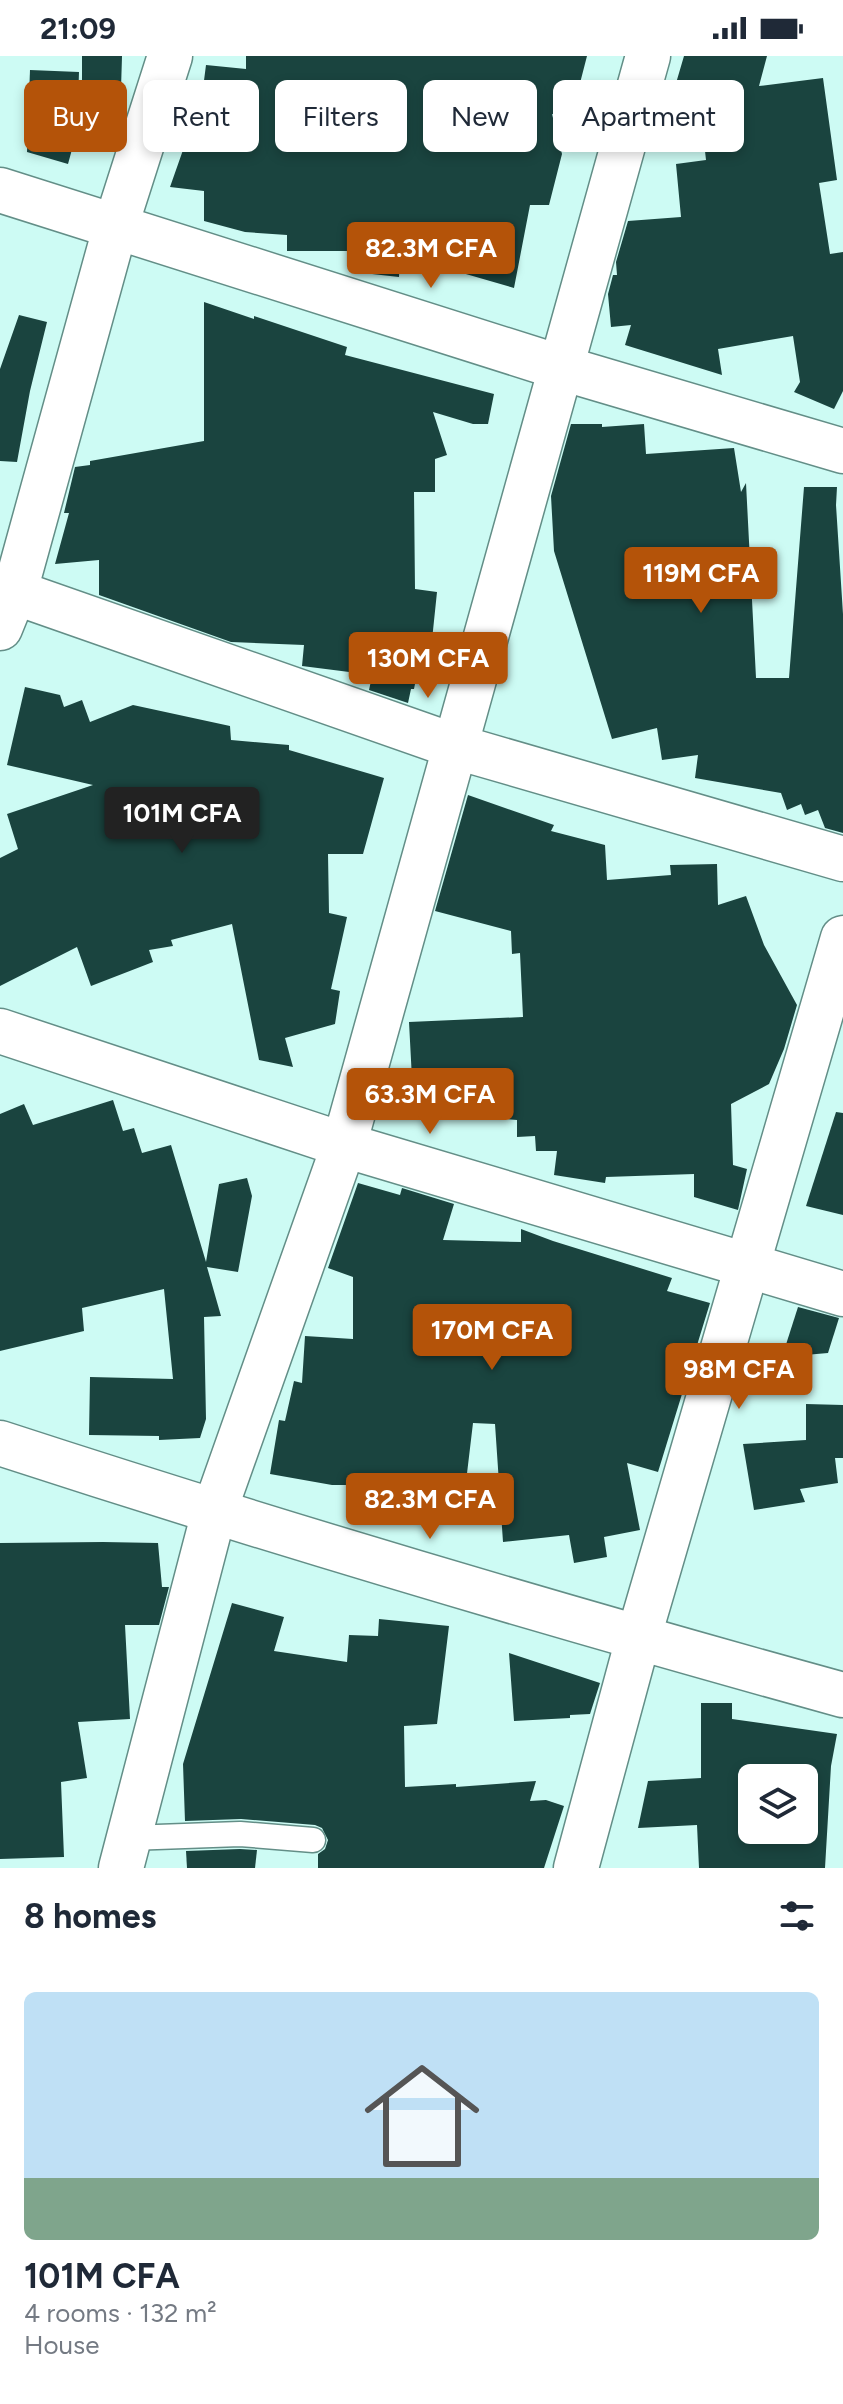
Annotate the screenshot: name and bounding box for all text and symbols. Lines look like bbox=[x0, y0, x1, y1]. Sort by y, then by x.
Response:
text: 21:09 bbox=[40, 10, 116, 47]
chip: Buy bbox=[24, 80, 127, 152]
chip: Rent bbox=[143, 80, 259, 152]
chip: Filters bbox=[275, 80, 407, 152]
chip: New bbox=[423, 80, 537, 152]
chip: Apartment bbox=[553, 80, 744, 152]
pin: 82.3M CFA bbox=[339, 222, 523, 290]
text: 82.3M CFA bbox=[365, 232, 497, 264]
pin: 119M CFA bbox=[618, 547, 784, 615]
text: 119M CFA bbox=[642, 557, 760, 589]
pin: 130M CFA bbox=[345, 632, 511, 700]
text: 130M CFA bbox=[367, 642, 489, 674]
pin: 101M CFA bbox=[99, 787, 265, 855]
text: 101M CFA bbox=[122, 797, 242, 829]
pin: 63.3M CFA bbox=[338, 1068, 522, 1136]
text: 63.3M CFA bbox=[365, 1078, 495, 1110]
pin: 170M CFA bbox=[409, 1304, 575, 1372]
text: 170M CFA bbox=[431, 1314, 553, 1346]
pin: 98M CFA bbox=[665, 1343, 813, 1411]
text: 98M CFA bbox=[683, 1353, 795, 1385]
pin: 82.3M CFA bbox=[338, 1473, 522, 1541]
text: 82.3M CFA bbox=[364, 1483, 496, 1515]
map controls bbox=[738, 1764, 818, 1844]
button: layers bbox=[738, 1764, 818, 1844]
icon: filters bbox=[775, 1894, 819, 1938]
text: 8 homes bbox=[24, 1896, 156, 1937]
icon: home bbox=[350, 2044, 494, 2188]
text: 101M CFA bbox=[24, 2256, 180, 2297]
text: 4 rooms · 132 m² bbox=[24, 2297, 217, 2329]
text: House bbox=[24, 2329, 99, 2361]

